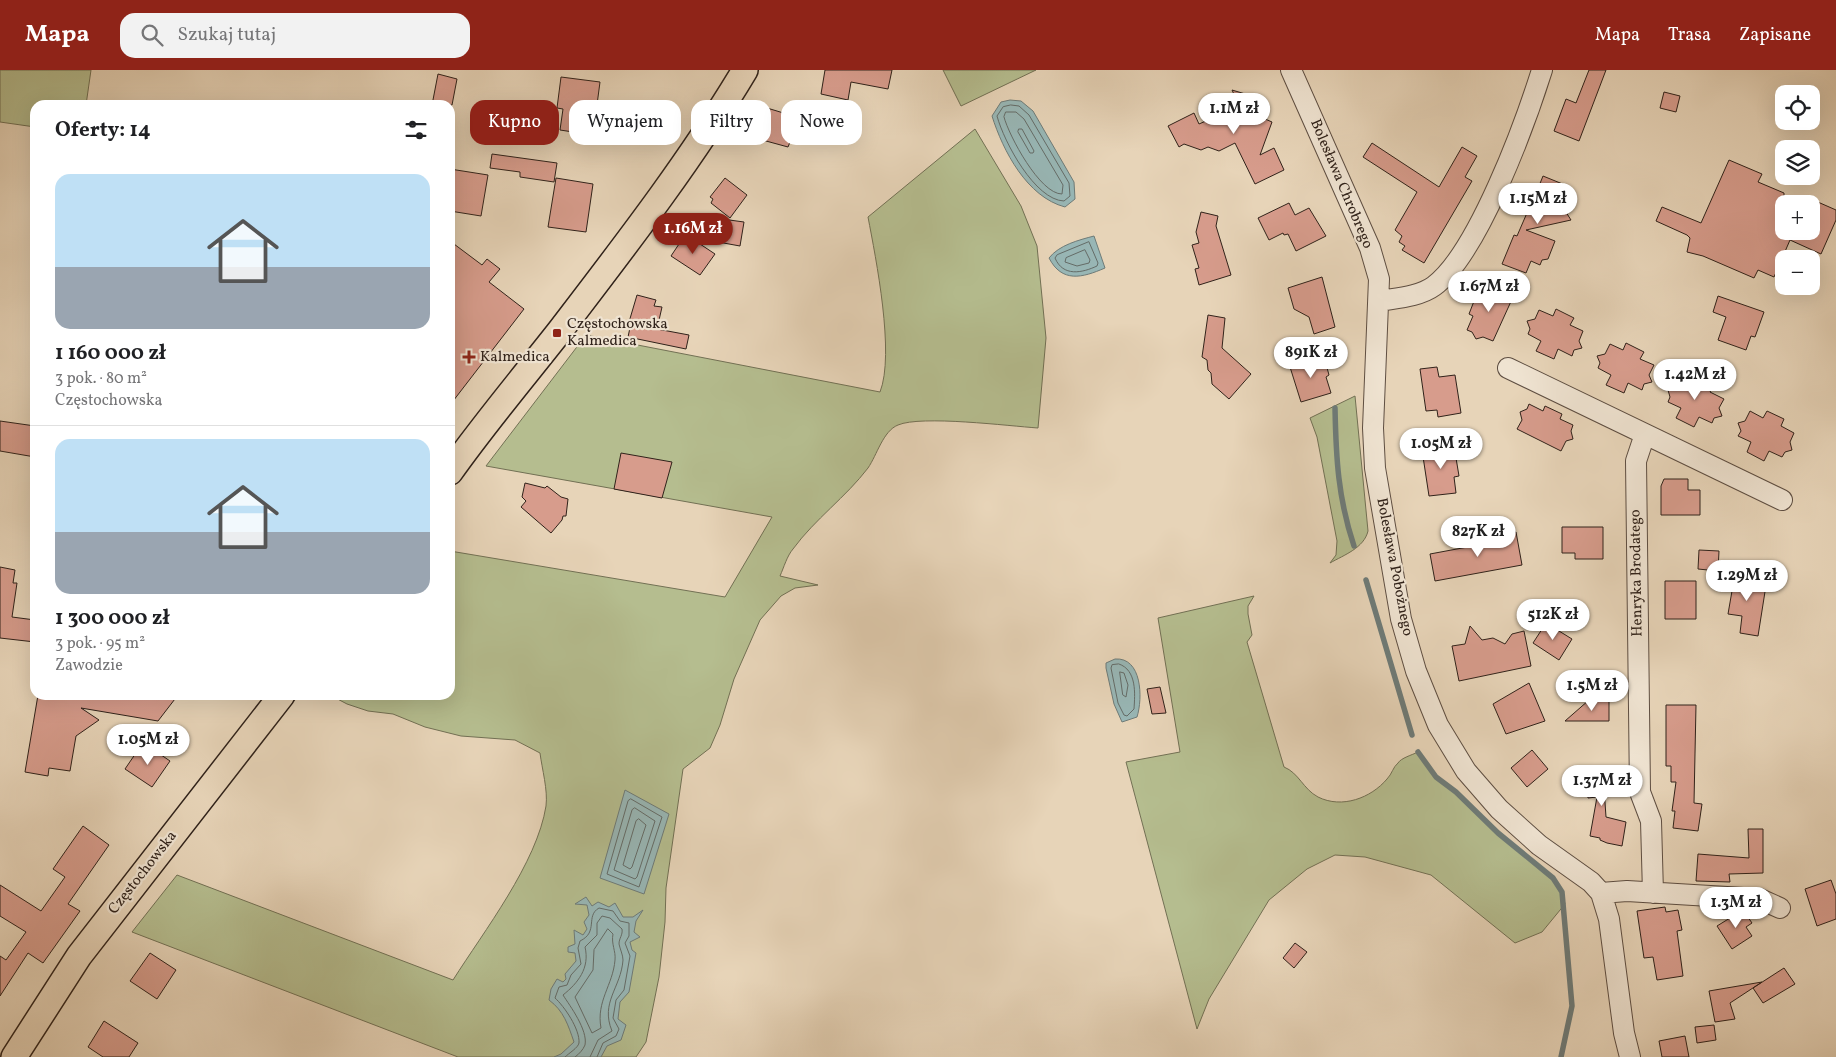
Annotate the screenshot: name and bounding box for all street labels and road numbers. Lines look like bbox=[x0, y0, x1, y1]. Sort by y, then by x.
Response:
street label: Bolesława Chrobrego bbox=[1304, 116, 1378, 252]
street label: Bolesława Pobożnego bbox=[1370, 496, 1418, 638]
street label: Henryka Brodatego bbox=[1625, 509, 1649, 637]
street label: Częstochowska bbox=[104, 827, 182, 919]

